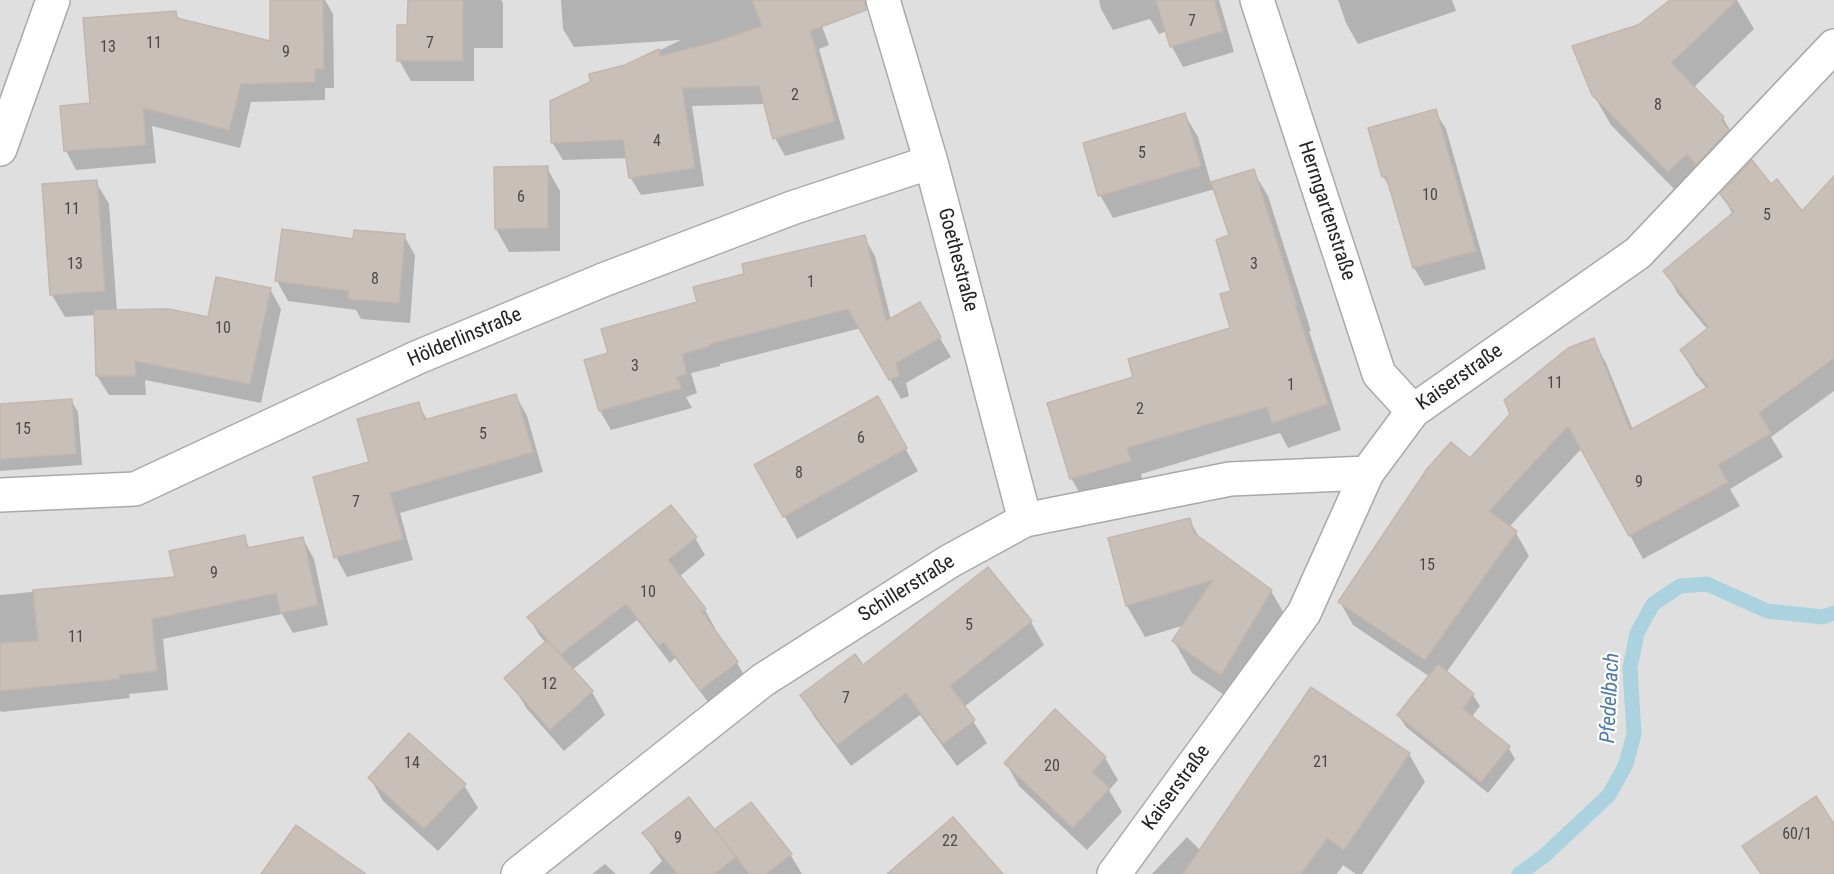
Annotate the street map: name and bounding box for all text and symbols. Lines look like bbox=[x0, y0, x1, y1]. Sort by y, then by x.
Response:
house number: 7 bbox=[1188, 12, 1196, 32]
house number: 11 bbox=[146, 34, 162, 54]
house number: 7 bbox=[426, 34, 434, 54]
house number: 13 bbox=[100, 38, 116, 58]
house number: 9 bbox=[282, 43, 290, 63]
house number: 2 bbox=[791, 86, 799, 106]
house number: 8 bbox=[1654, 96, 1662, 116]
house number: 4 bbox=[653, 132, 661, 152]
street label: Herrngartenstraße bbox=[1292, 138, 1360, 284]
house number: 5 bbox=[1138, 144, 1146, 164]
house number: 10 bbox=[1422, 186, 1438, 206]
house number: 6 bbox=[517, 188, 525, 208]
house number: 11 bbox=[64, 200, 80, 220]
street label: Goethestraße bbox=[932, 206, 982, 314]
house number: 5 bbox=[1763, 206, 1771, 226]
house number: 13 bbox=[67, 255, 83, 275]
house number: 3 bbox=[1250, 255, 1258, 275]
house number: 8 bbox=[371, 270, 379, 290]
house number: 1 bbox=[807, 273, 815, 293]
street label: Hölderlinstraße bbox=[404, 303, 526, 373]
house number: 10 bbox=[215, 319, 231, 339]
street label: Kaiserstraße bbox=[1412, 340, 1508, 416]
house number: 3 bbox=[631, 357, 639, 377]
house number: 11 bbox=[1547, 374, 1563, 394]
house number: 1 bbox=[1287, 376, 1295, 396]
house number: 2 bbox=[1136, 400, 1144, 420]
house number: 15 bbox=[15, 420, 31, 440]
house number: 5 bbox=[479, 425, 487, 445]
house number: 6 bbox=[857, 429, 865, 449]
house number: 8 bbox=[795, 464, 803, 484]
house number: 9 bbox=[1635, 473, 1643, 493]
house number: 7 bbox=[352, 493, 360, 513]
street label: Schillerstraße bbox=[855, 550, 959, 628]
house number: 15 bbox=[1419, 556, 1435, 576]
house number: 9 bbox=[210, 564, 218, 584]
house number: 10 bbox=[640, 583, 656, 603]
house number: 5 bbox=[965, 616, 973, 636]
house number: 11 bbox=[68, 628, 84, 648]
water label: Pfedelbach bbox=[1596, 652, 1626, 744]
house number: 12 bbox=[541, 675, 557, 695]
house number: 7 bbox=[842, 689, 850, 709]
street label: Kaiserstraße bbox=[1138, 741, 1216, 835]
house number: 21 bbox=[1313, 753, 1329, 773]
house number: 14 bbox=[404, 754, 420, 774]
house number: 20 bbox=[1044, 757, 1060, 777]
house number: 60/1 bbox=[1782, 825, 1812, 845]
house number: 9 bbox=[674, 829, 682, 849]
house number: 22 bbox=[942, 832, 958, 852]

